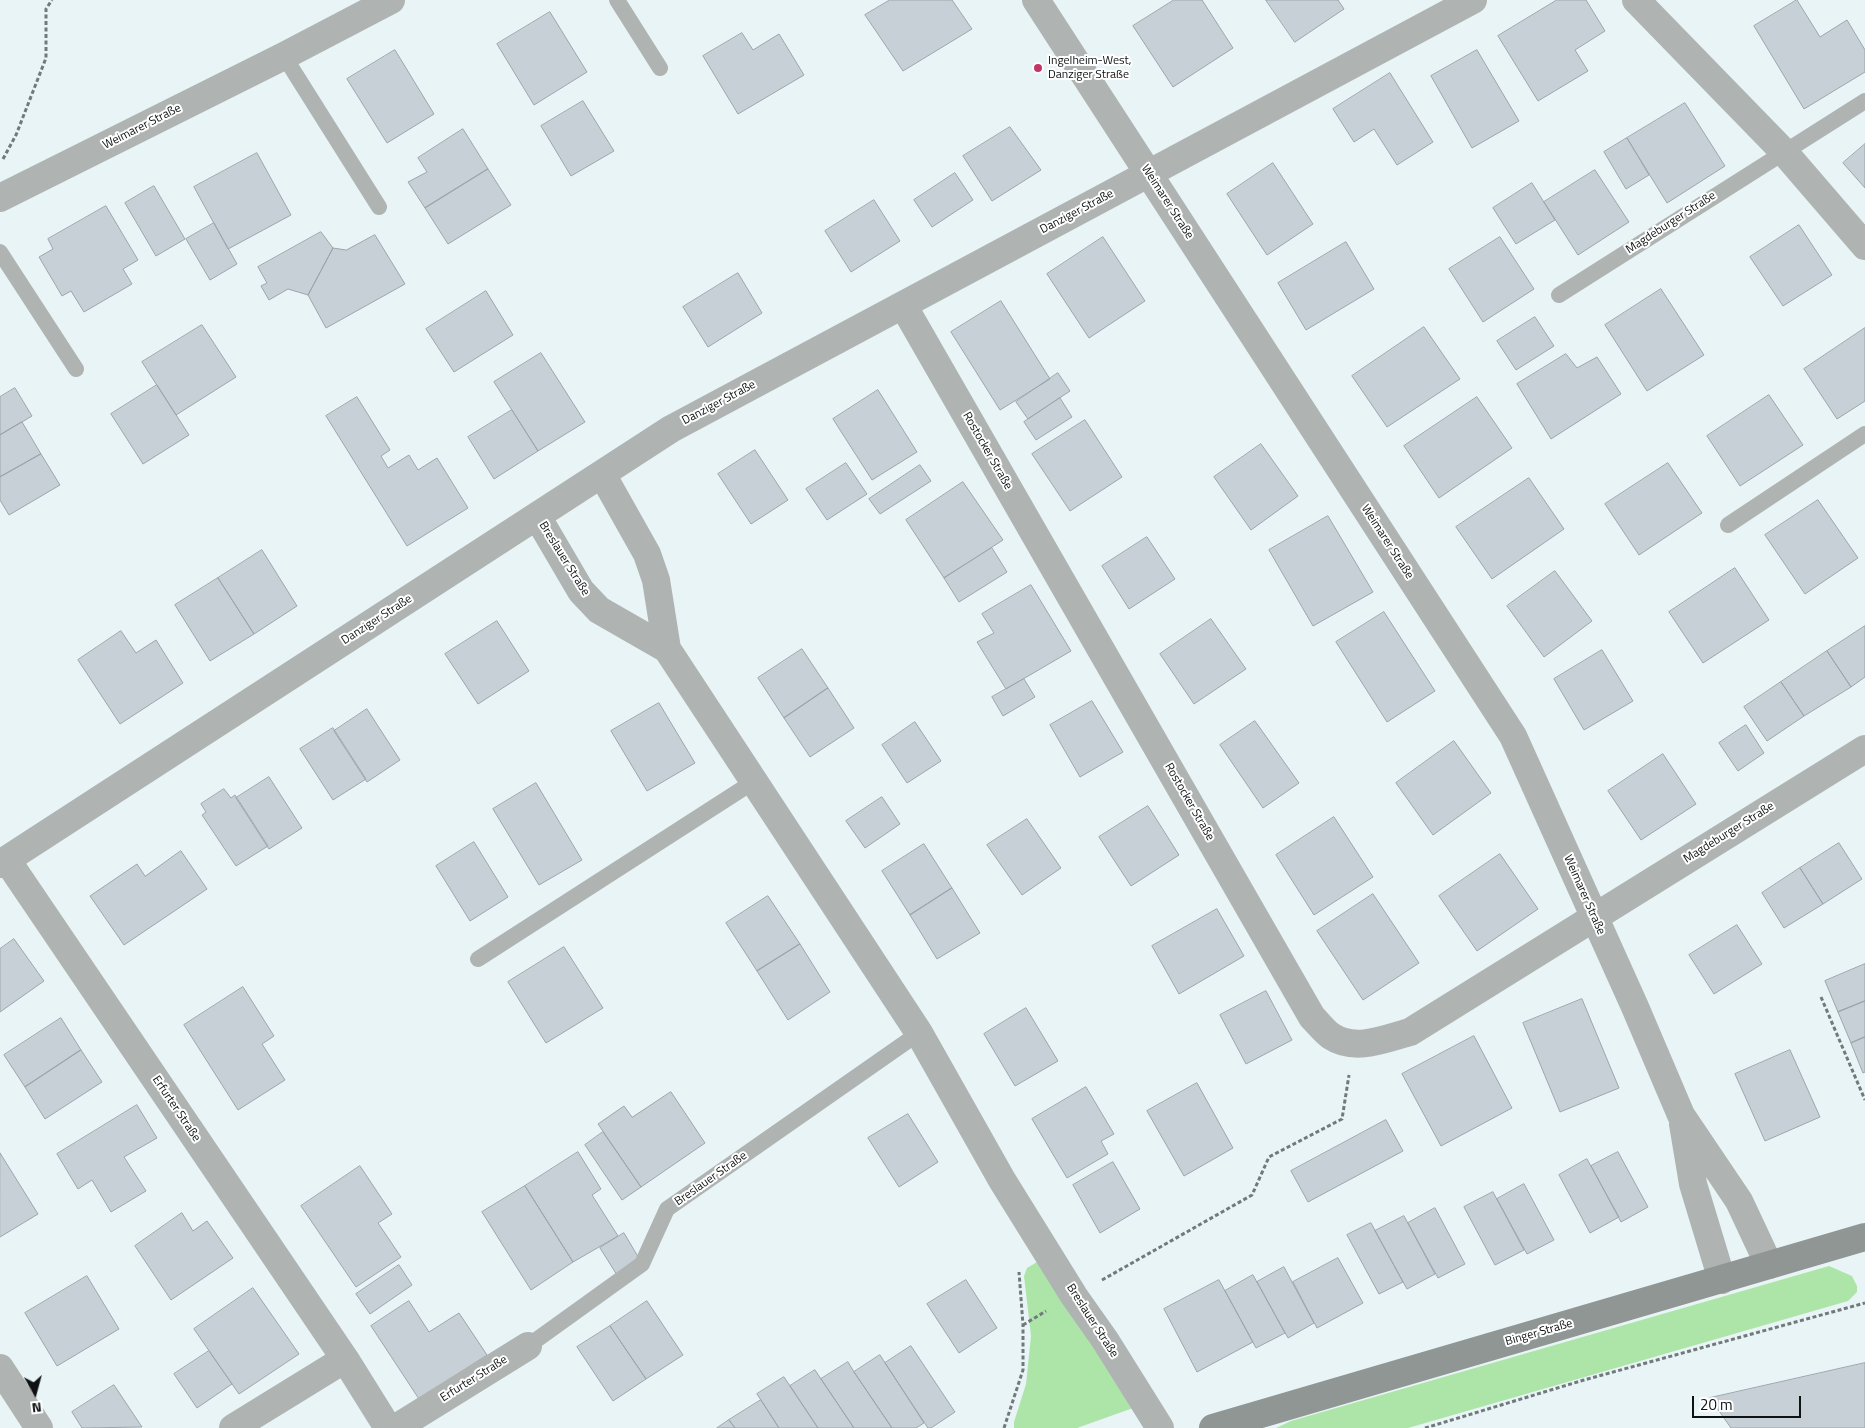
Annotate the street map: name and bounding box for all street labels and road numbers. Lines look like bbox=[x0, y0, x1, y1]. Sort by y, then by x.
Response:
street label: Weimarer Straße bbox=[101, 101, 183, 153]
street label: Weimarer Straße bbox=[1138, 162, 1196, 242]
street label: Danziger Straße bbox=[1038, 187, 1116, 237]
street label: Magdeburger Straße bbox=[1623, 189, 1719, 257]
street label: Danziger Straße bbox=[680, 378, 758, 428]
street label: Rostocker Straße bbox=[959, 410, 1015, 492]
street label: Weimarer Straße bbox=[1358, 502, 1416, 582]
street label: Breslauer Straße bbox=[535, 519, 593, 599]
street label: Danziger Straße bbox=[339, 592, 415, 648]
street label: Rostocker Straße bbox=[1161, 761, 1217, 843]
street label: Magdeburger Straße bbox=[1681, 799, 1777, 867]
street label: Weimarer Straße bbox=[1560, 853, 1608, 937]
street label: Erfurter Straße bbox=[149, 1073, 203, 1145]
street label: Breslauer Straße bbox=[672, 1149, 750, 1209]
street label: Breslauer Straße bbox=[1063, 1282, 1121, 1360]
street label: Binger Straße bbox=[1504, 1317, 1574, 1349]
street label: Erfurter Straße bbox=[438, 1353, 510, 1405]

